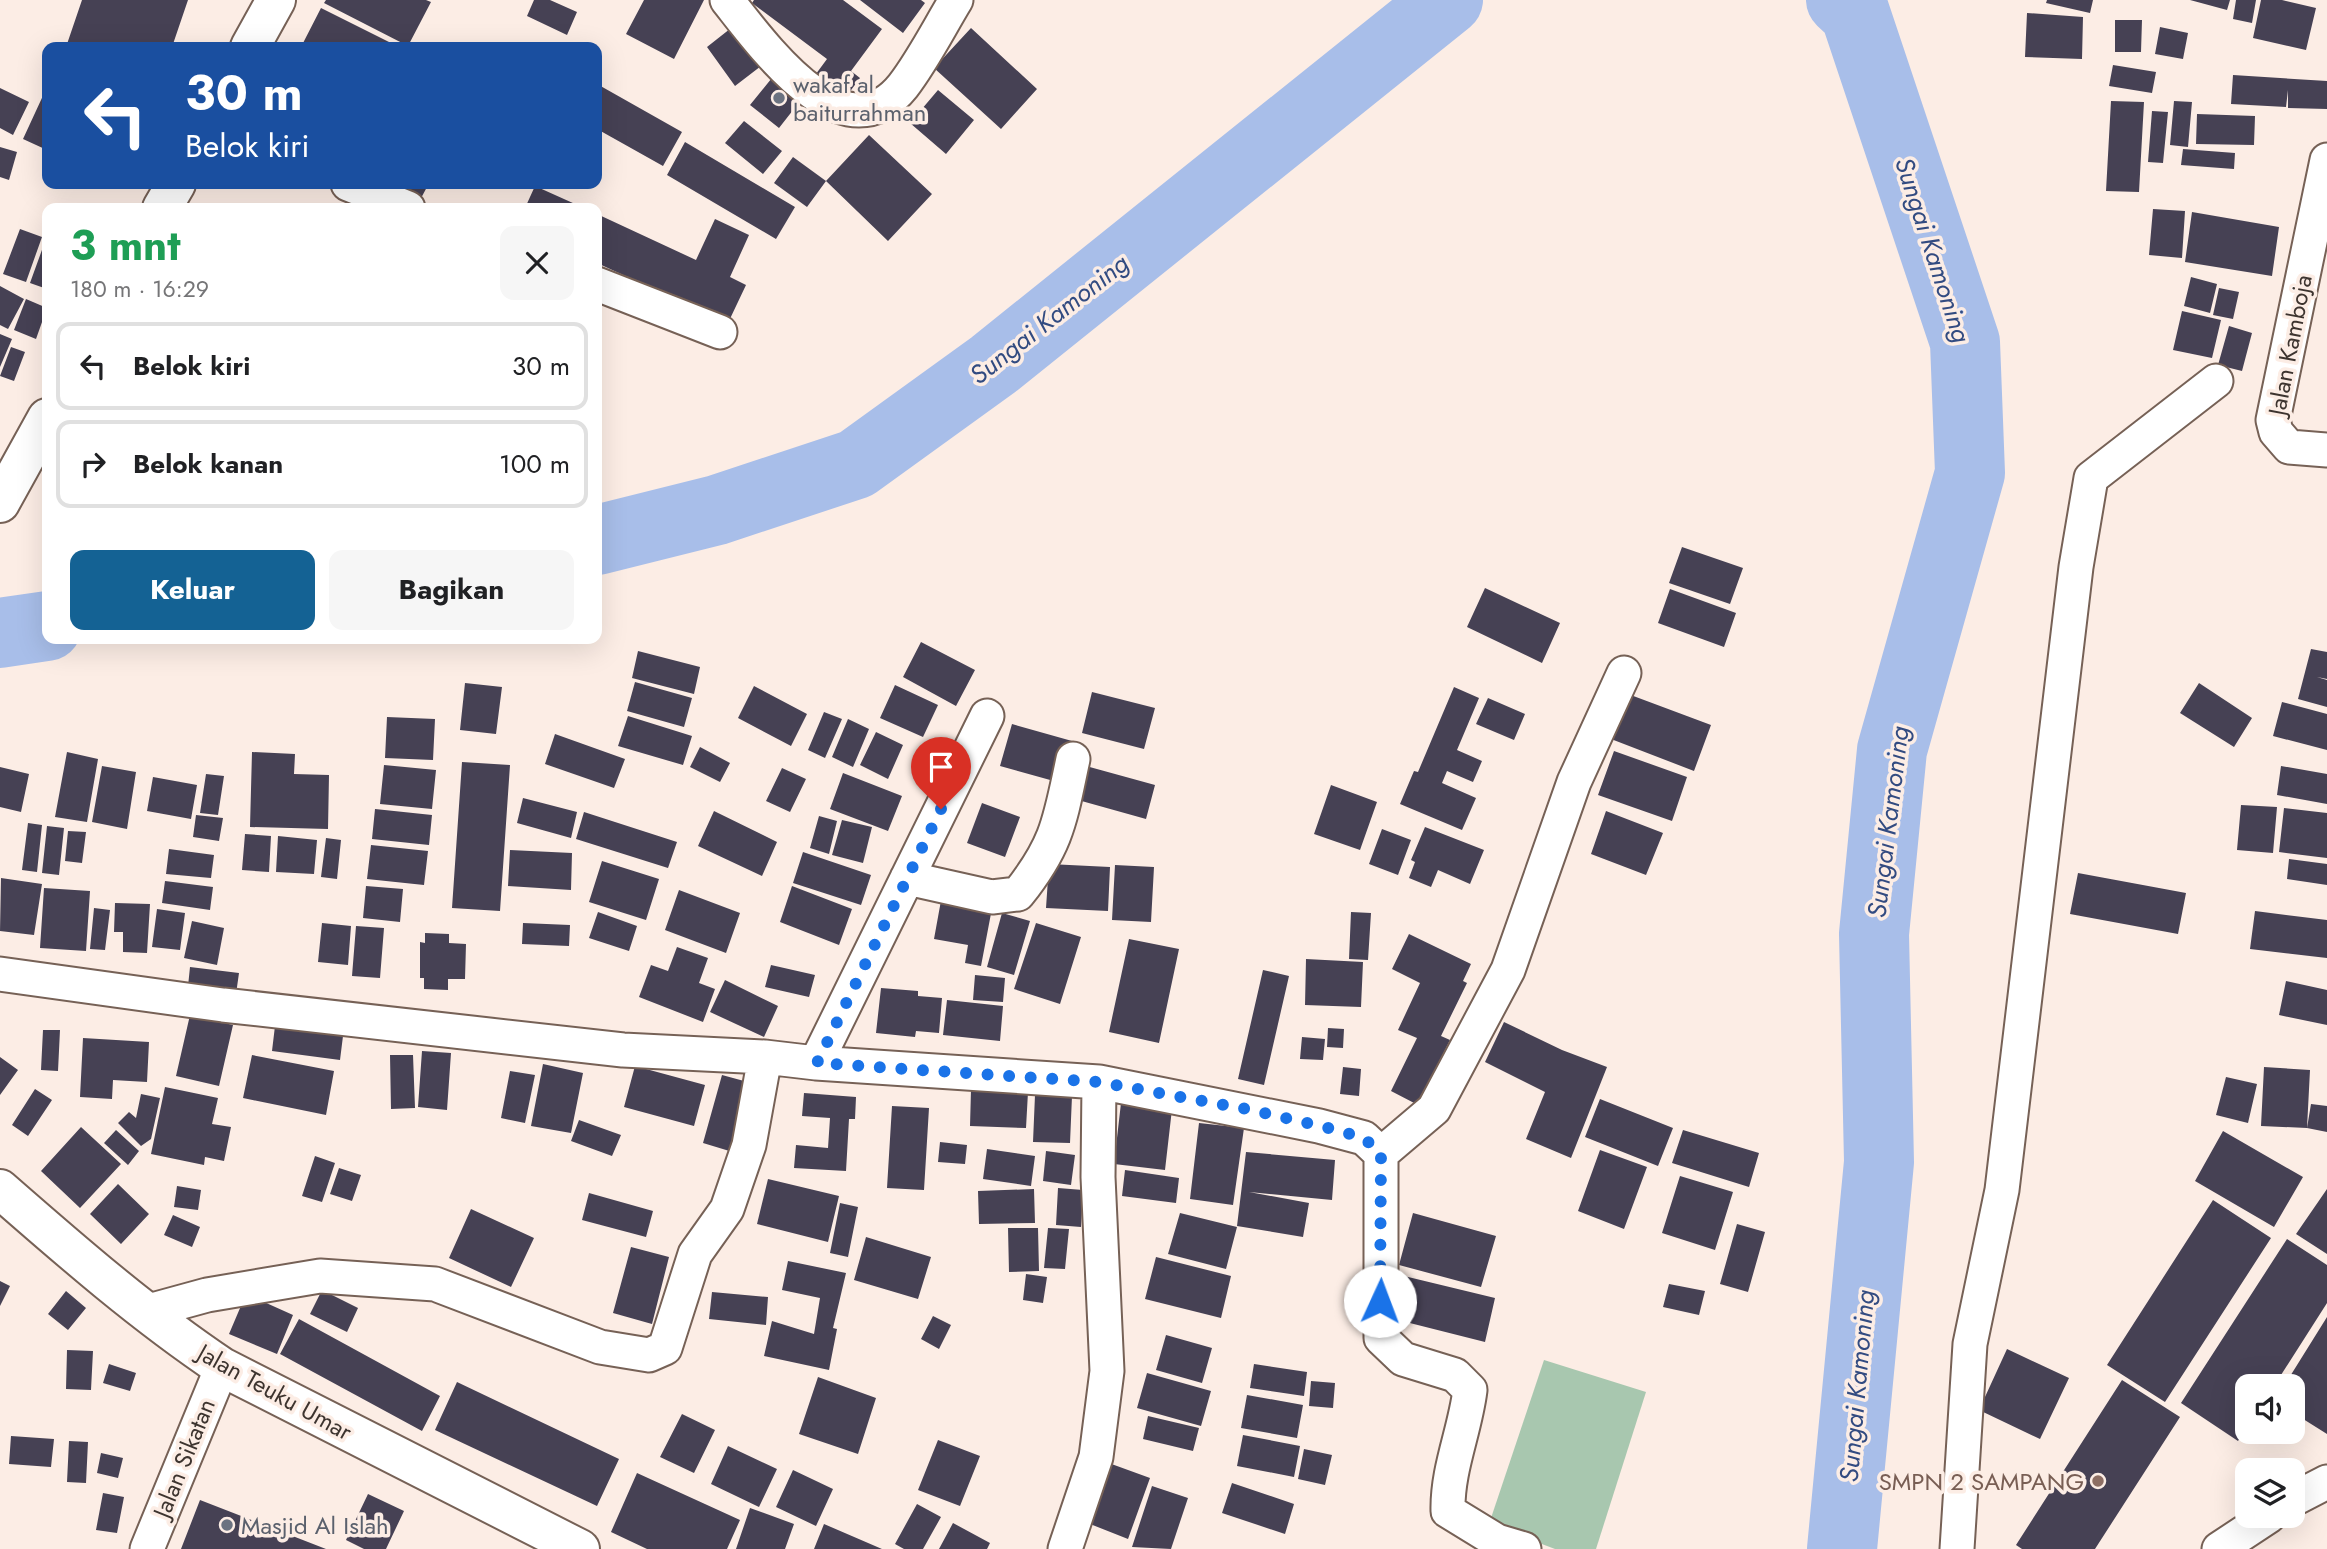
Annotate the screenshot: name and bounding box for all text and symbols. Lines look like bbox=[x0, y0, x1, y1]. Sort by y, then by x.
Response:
text: 30 m bbox=[185, 58, 303, 128]
place label: wakaf al baiturrahman bbox=[793, 67, 926, 130]
icon: left bbox=[70, 70, 161, 161]
marker: wakaf al baiturrahman bbox=[771, 90, 787, 106]
text: Belok kiri bbox=[185, 123, 310, 169]
water label: Sungai Kamoning bbox=[1885, 152, 1981, 348]
text: 3 mnt bbox=[70, 215, 181, 276]
button: close bbox=[500, 226, 574, 300]
water label: Sungai Kamoning bbox=[961, 245, 1137, 393]
text: 180 m · 16:29 bbox=[70, 272, 209, 306]
street label: Jalan Kamboja bbox=[2259, 272, 2321, 421]
icon: left bbox=[74, 347, 112, 385]
text: Belok kiri bbox=[133, 347, 250, 385]
text: 30 m bbox=[512, 347, 570, 385]
icon: right bbox=[74, 445, 112, 483]
text: Belok kanan bbox=[133, 445, 283, 483]
text: 100 m bbox=[499, 445, 570, 483]
button: Keluar bbox=[70, 550, 315, 630]
button: Bagikan bbox=[329, 550, 574, 630]
water label: Sungai Kamoning bbox=[1857, 724, 1919, 920]
pin bbox=[911, 737, 971, 809]
icon: arrive bbox=[922, 748, 960, 786]
position arrow bbox=[1343, 1264, 1417, 1338]
water label: Sungai Kamoning bbox=[1830, 1288, 1884, 1484]
street label: Jalan Teuku Umar bbox=[189, 1334, 359, 1449]
map controls bbox=[2235, 1374, 2305, 1528]
button: sound bbox=[2235, 1374, 2305, 1444]
street label: Jalan Sikatan bbox=[143, 1393, 224, 1526]
button: layers bbox=[2235, 1458, 2305, 1528]
place label: SMPN 2 SAMPANG bbox=[1879, 1464, 2084, 1499]
marker: SMPN 2 SAMPANG bbox=[2090, 1473, 2106, 1489]
place label: Masjid Al Islah bbox=[241, 1508, 389, 1543]
marker: Masjid Al Islah bbox=[219, 1517, 235, 1533]

